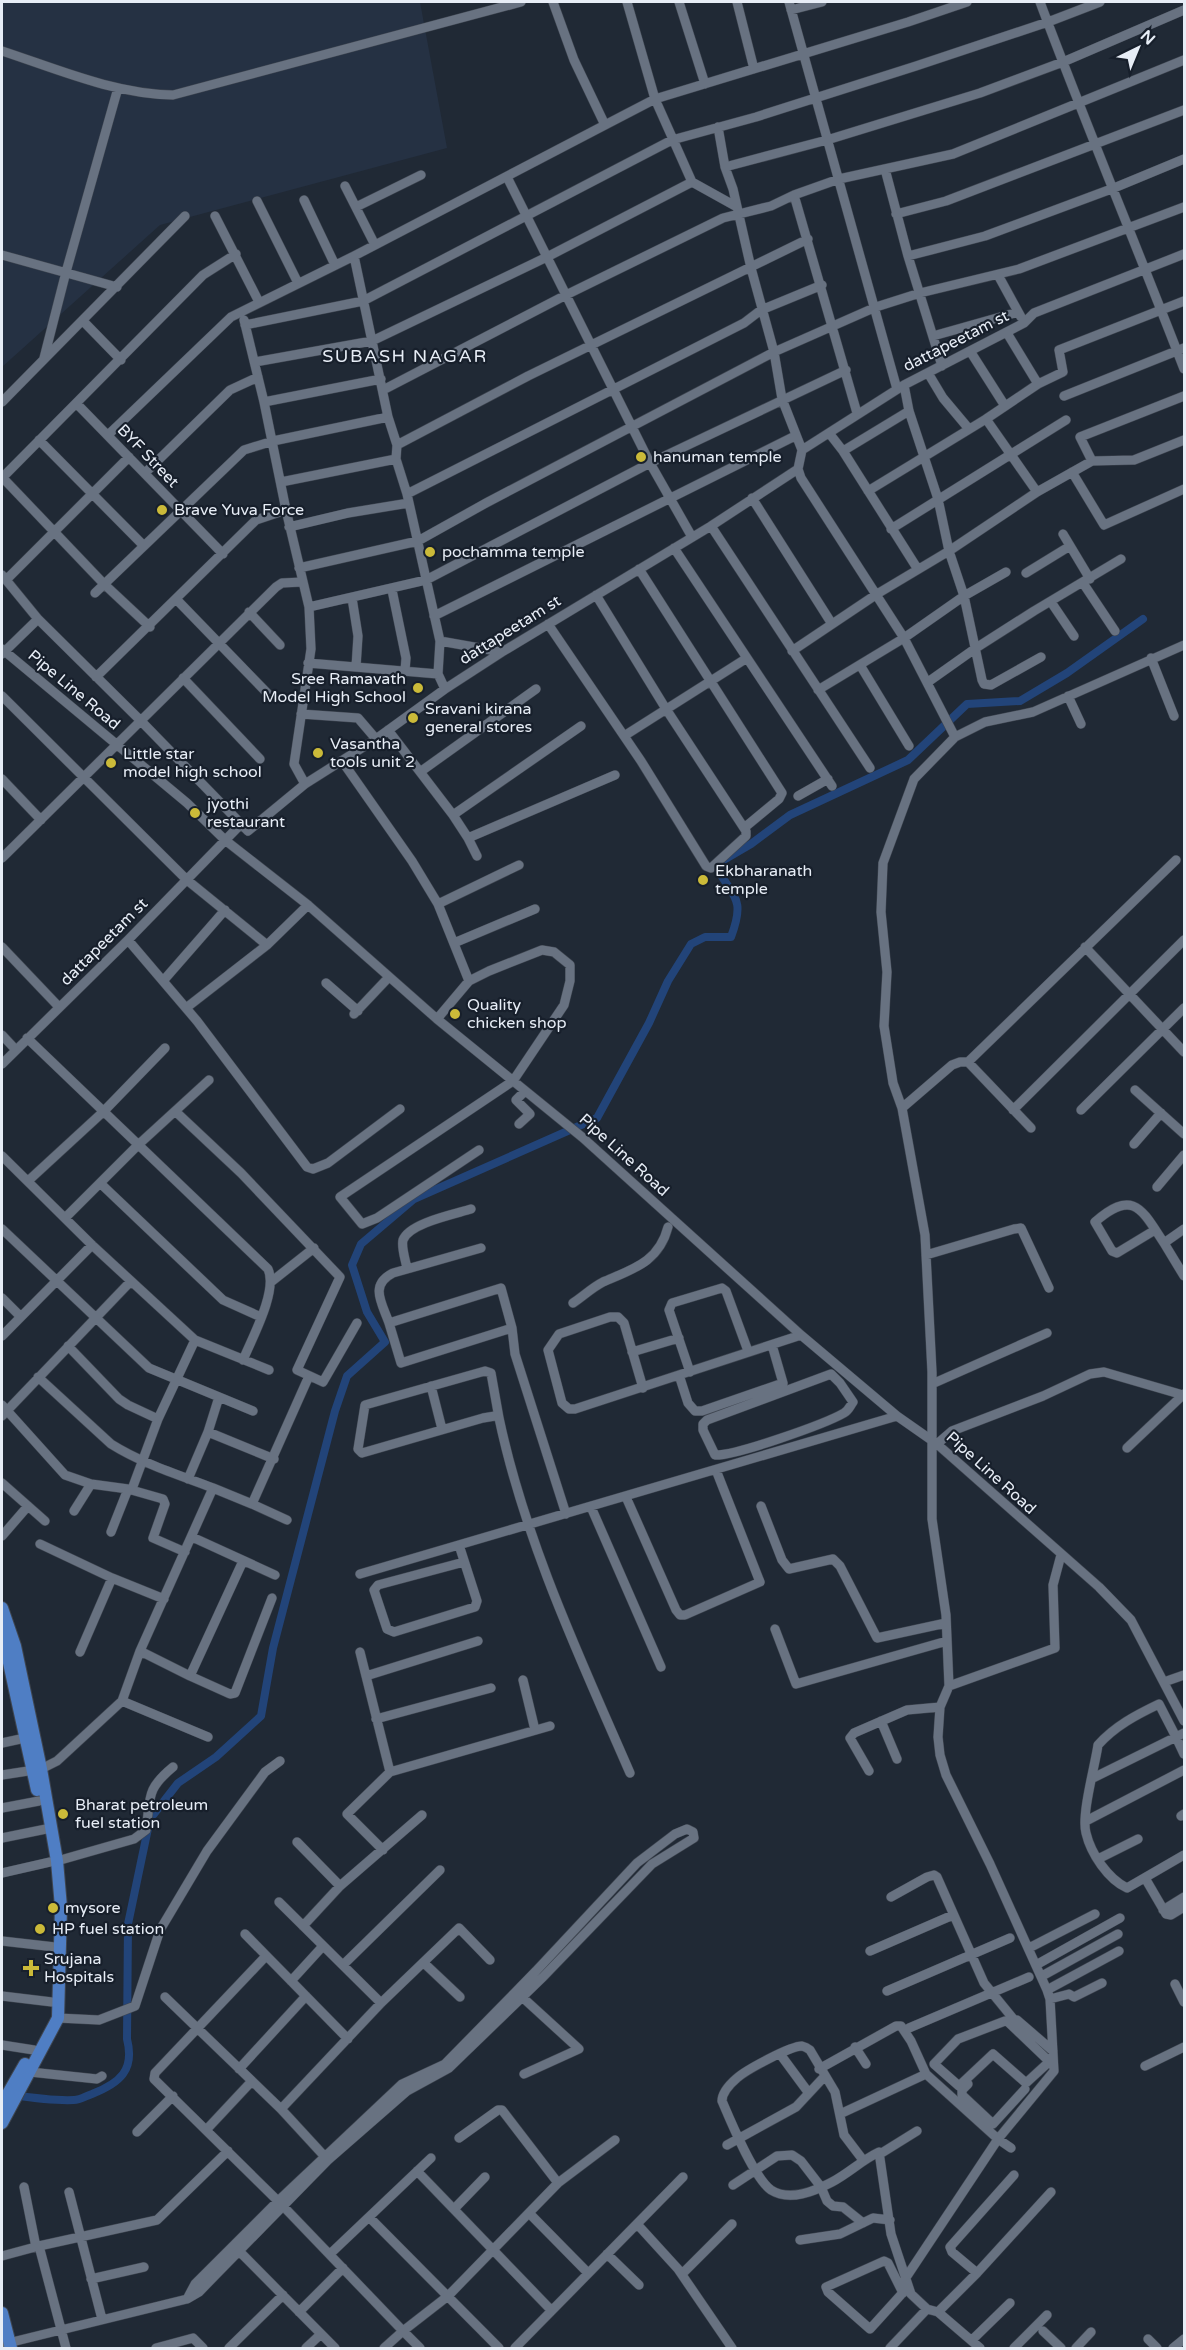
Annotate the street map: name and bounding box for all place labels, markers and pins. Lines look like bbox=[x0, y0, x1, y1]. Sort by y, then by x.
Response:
place label: hanuman temple bbox=[653, 447, 782, 467]
marker: hanuman temple bbox=[634, 450, 648, 464]
place label: Brave Yuva Force bbox=[174, 500, 304, 520]
marker: Brave Yuva Force bbox=[155, 503, 169, 517]
place label: pochamma temple bbox=[442, 542, 585, 562]
marker: pochamma temple bbox=[423, 545, 437, 559]
place label: Sree Ramavath Model High School bbox=[262, 669, 406, 707]
marker: Sree Ramavath Model High School bbox=[411, 681, 425, 695]
place label: Sravani kirana general stores bbox=[425, 699, 532, 737]
marker: Sravani kirana general stores bbox=[406, 711, 420, 725]
place label: Vasantha tools unit 2 bbox=[330, 734, 415, 772]
place label: Little star model high school bbox=[123, 744, 262, 782]
marker: Vasantha tools unit 2 bbox=[311, 746, 325, 760]
marker: Little star model high school bbox=[104, 756, 118, 770]
place label: jyothi restaurant bbox=[206, 794, 285, 832]
marker: jyothi restaurant bbox=[188, 806, 202, 820]
place label: Ekbharanath temple bbox=[715, 861, 812, 899]
marker: Ekbharanath temple bbox=[696, 873, 710, 887]
place label: Quality chicken shop bbox=[467, 995, 567, 1033]
marker: Quality chicken shop bbox=[448, 1007, 462, 1021]
place label: Bharat petroleum fuel station bbox=[75, 1795, 208, 1833]
marker: Bharat petroleum fuel station bbox=[56, 1807, 70, 1821]
place label: mysore bbox=[65, 1898, 121, 1918]
marker: mysore bbox=[46, 1901, 60, 1915]
place label: HP fuel station bbox=[52, 1919, 164, 1939]
marker: HP fuel station bbox=[33, 1922, 47, 1936]
place label: Srujana Hospitals bbox=[44, 1949, 114, 1987]
marker: Srujana Hospitals bbox=[22, 1959, 40, 1977]

